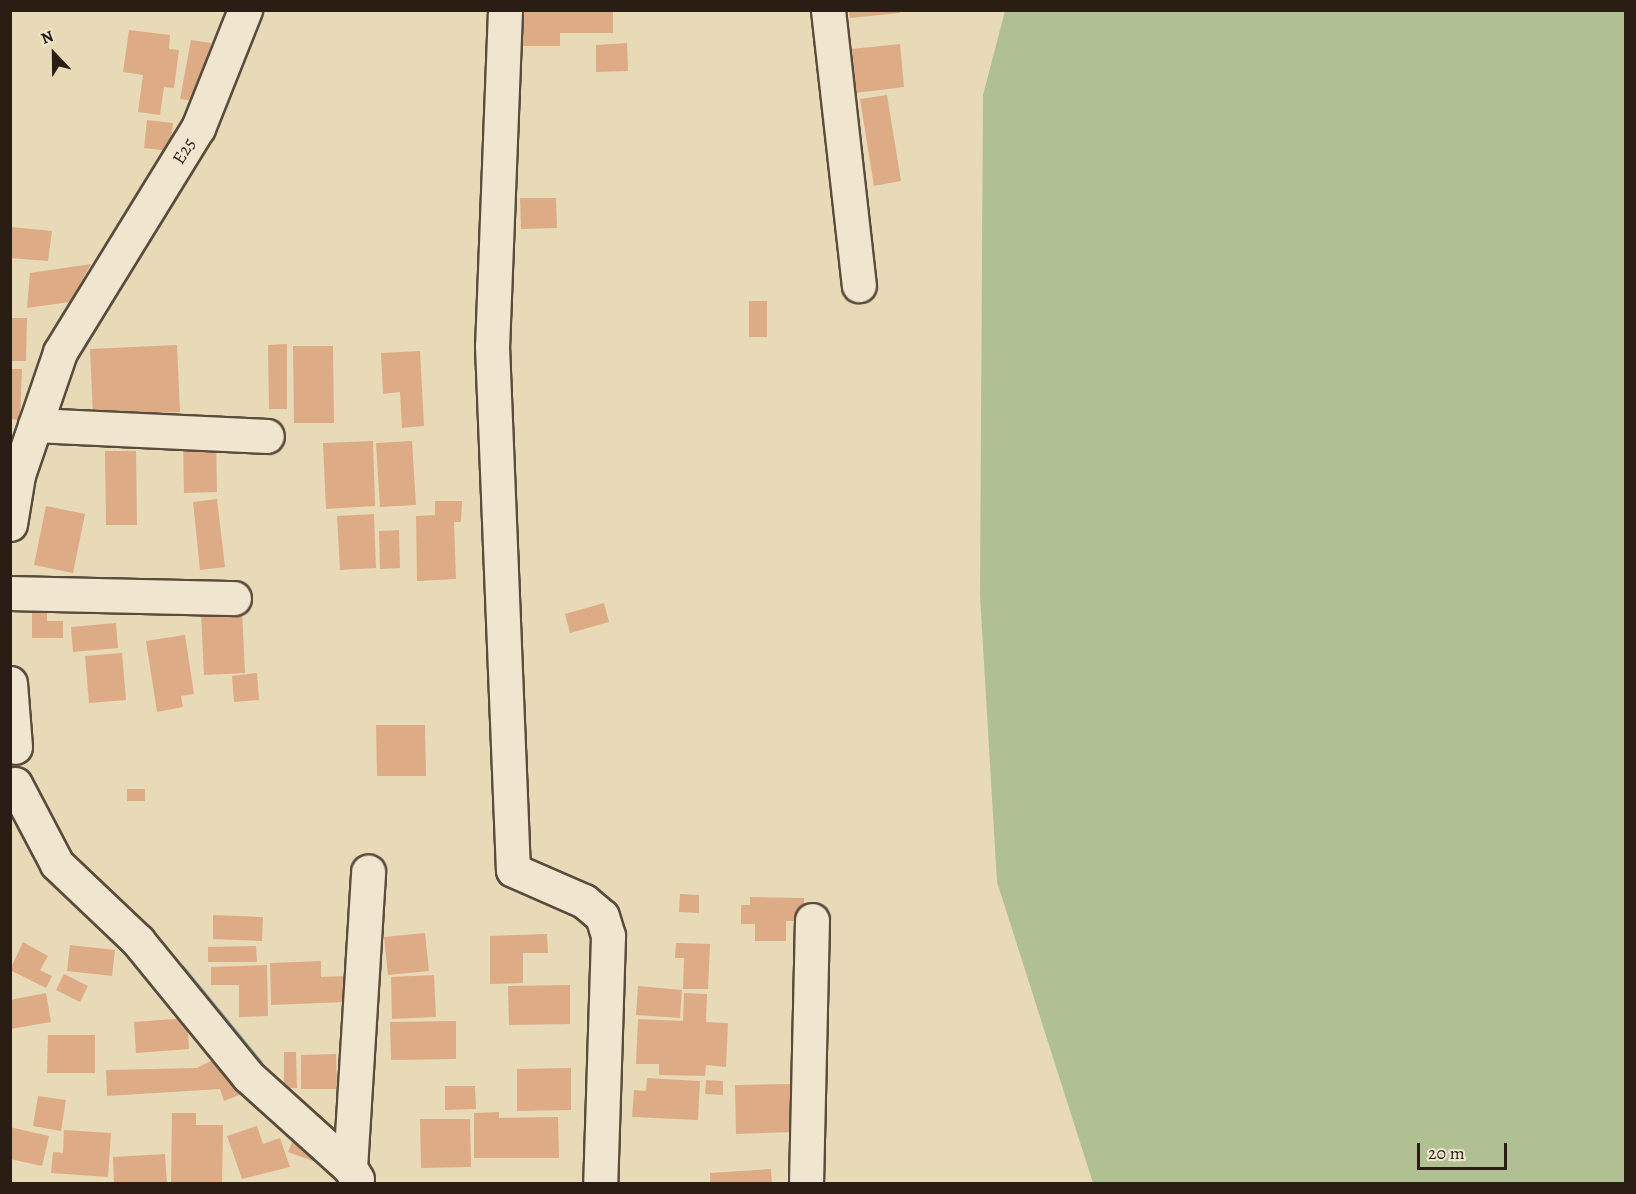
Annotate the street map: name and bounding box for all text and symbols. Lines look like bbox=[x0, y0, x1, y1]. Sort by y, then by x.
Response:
north arrow bbox=[24, 24, 84, 84]
text: N bbox=[38, 25, 57, 50]
street label: E25 bbox=[168, 134, 200, 168]
scale bar bbox=[1420, 1131, 1510, 1169]
text: 20 m bbox=[1428, 1141, 1465, 1165]

